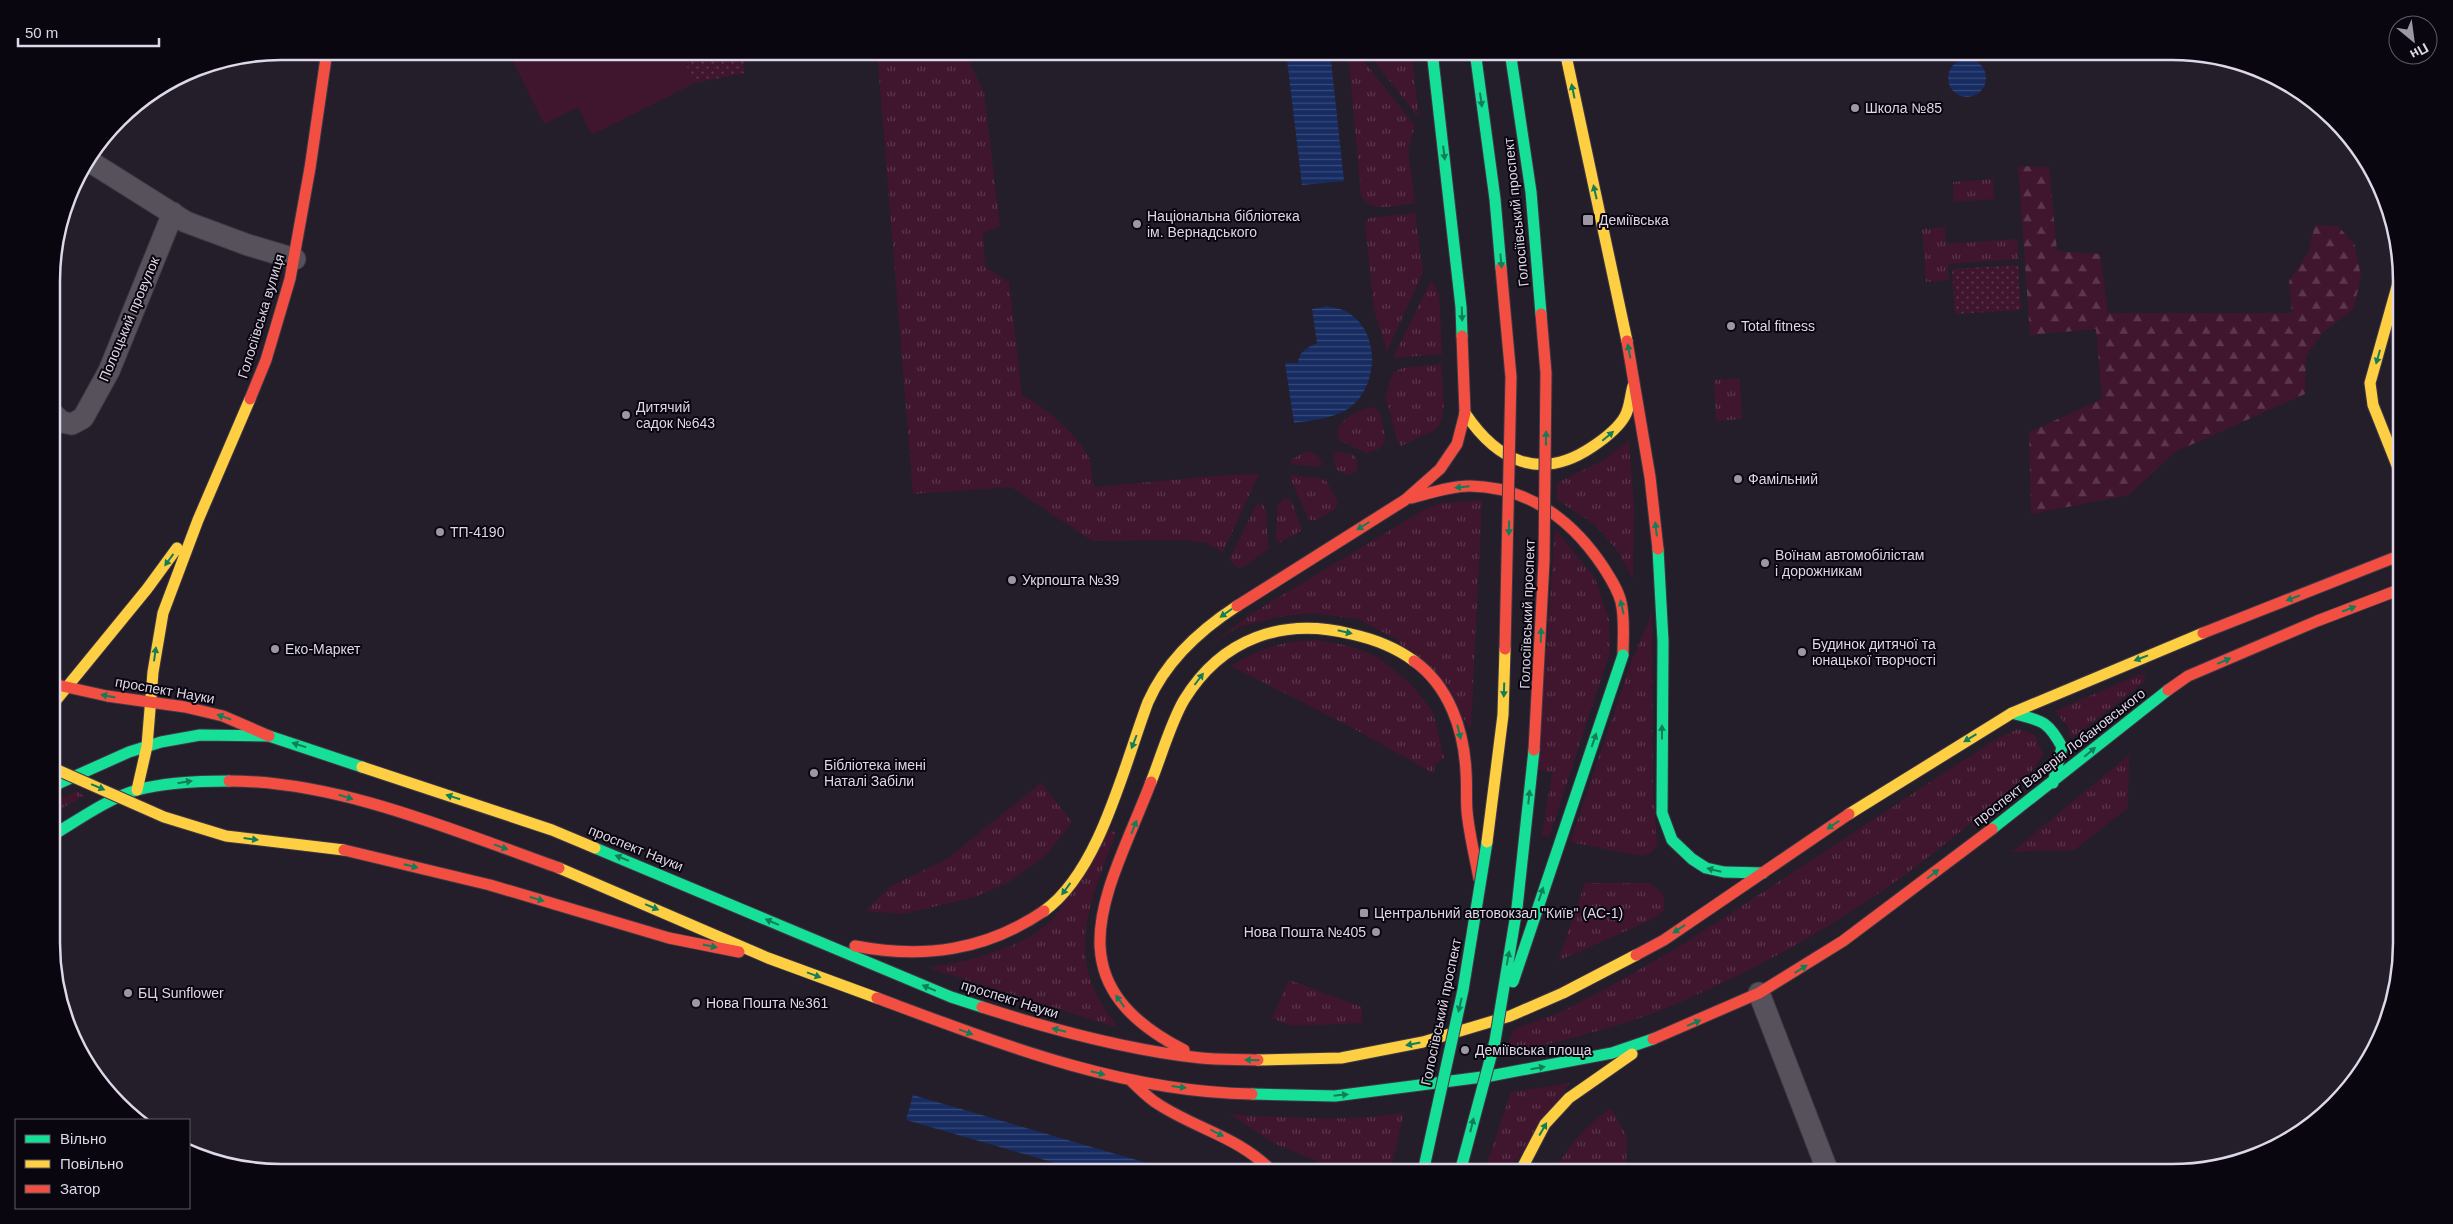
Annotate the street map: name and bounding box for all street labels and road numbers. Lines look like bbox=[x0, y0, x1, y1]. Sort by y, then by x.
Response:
street label: Голосіївський проспект bbox=[1500, 136, 1532, 287]
street label: Голосіївська вулиця bbox=[234, 252, 288, 380]
street label: Полоцький провулок bbox=[95, 253, 163, 384]
street label: Голосіївський проспект bbox=[1516, 538, 1538, 689]
street label: проспект Науки bbox=[114, 673, 216, 707]
street label: проспект Валерія Лобановського bbox=[1970, 685, 2148, 829]
street label: проспект Науки bbox=[586, 822, 686, 874]
street label: Голосіївський проспект bbox=[1418, 937, 1465, 1087]
street label: проспект Науки bbox=[959, 977, 1061, 1021]

